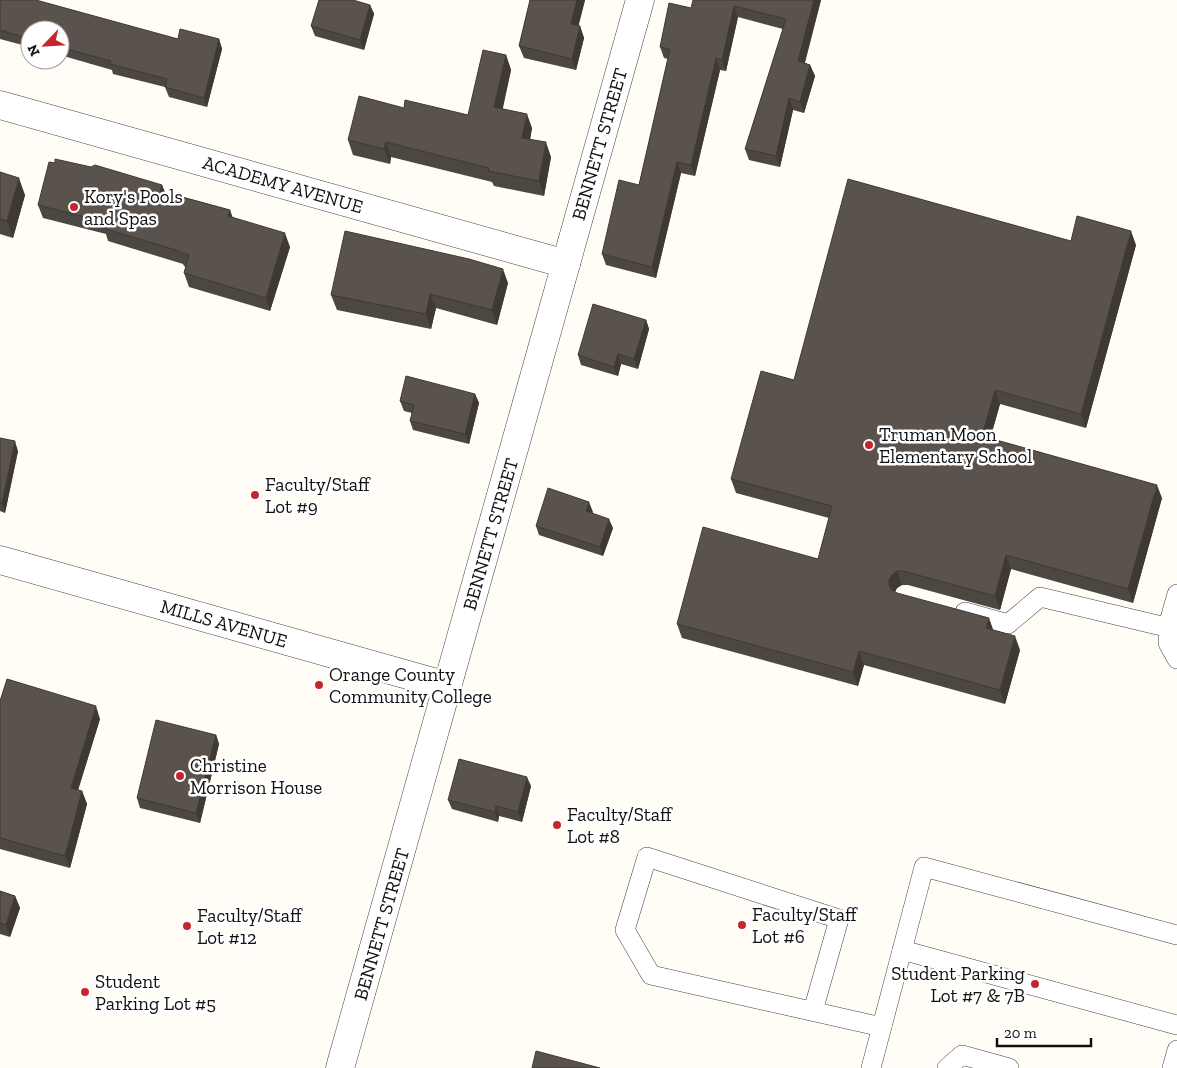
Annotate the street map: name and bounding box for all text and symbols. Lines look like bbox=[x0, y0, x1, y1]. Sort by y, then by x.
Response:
north arrow bbox=[20, 20, 70, 70]
text: N bbox=[24, 42, 44, 59]
street label: BENNETT STREET bbox=[567, 65, 632, 223]
street label: ACADEMY AVENUE bbox=[200, 151, 366, 218]
place label: Kory's Pools and Spas bbox=[84, 185, 183, 230]
marker: Kory's Pools and Spas bbox=[68, 201, 80, 213]
place label: Truman Moon Elementary School bbox=[879, 423, 1032, 468]
marker: Truman Moon Elementary School bbox=[863, 439, 875, 451]
street label: BENNETT STREET bbox=[458, 455, 523, 613]
place label: Faculty/Staff Lot #9 bbox=[265, 473, 371, 518]
marker: Faculty/Staff Lot #9 bbox=[249, 489, 261, 501]
street label: MILLS AVENUE bbox=[158, 594, 290, 653]
place label: Orange County Community College bbox=[329, 663, 492, 708]
marker: Orange County Community College bbox=[313, 679, 325, 691]
place label: Christine Morrison House bbox=[190, 754, 322, 799]
marker: Christine Morrison House bbox=[174, 770, 186, 782]
place label: Faculty/Staff Lot #8 bbox=[567, 803, 673, 848]
marker: Faculty/Staff Lot #8 bbox=[551, 819, 563, 831]
street label: BENNETT STREET bbox=[349, 845, 414, 1003]
place label: Faculty/Staff Lot #6 bbox=[752, 903, 858, 948]
place label: Faculty/Staff Lot #12 bbox=[197, 904, 303, 949]
marker: Faculty/Staff Lot #6 bbox=[736, 919, 748, 931]
marker: Faculty/Staff Lot #12 bbox=[181, 920, 193, 932]
place label: Student Parking Lot #7 & 7B bbox=[891, 962, 1026, 1007]
place label: Student Parking Lot #5 bbox=[95, 970, 216, 1015]
marker: Student Parking Lot #7 & 7B bbox=[1029, 978, 1041, 990]
marker: Student Parking Lot #5 bbox=[79, 986, 91, 998]
scale bar bbox=[997, 1016, 1091, 1048]
text: 20 m bbox=[1004, 1024, 1037, 1042]

